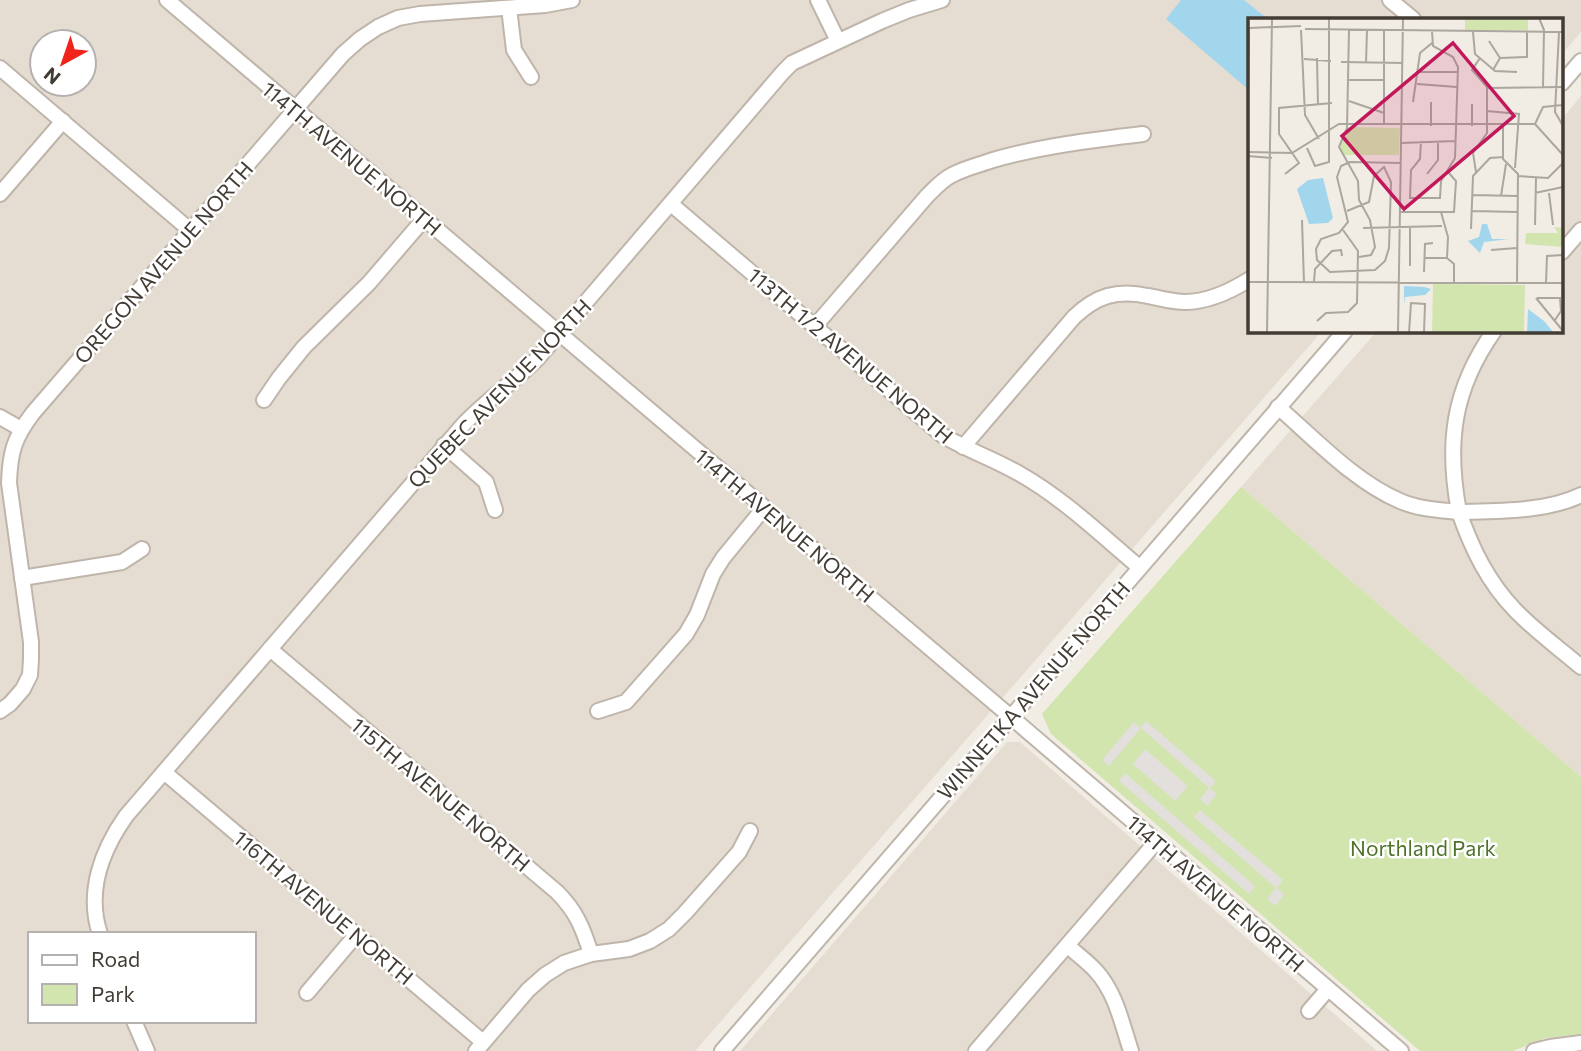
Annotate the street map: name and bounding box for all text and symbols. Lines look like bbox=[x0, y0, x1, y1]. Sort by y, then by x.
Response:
inset map bbox=[1248, 18, 1564, 332]
north arrow bbox=[28, 28, 98, 98]
text: N bbox=[39, 63, 65, 90]
street label: 114TH AVENUE NORTH bbox=[257, 76, 447, 240]
street label: OREGON AVENUE NORTH bbox=[68, 156, 258, 368]
street label: 113TH 1/2 AVENUE NORTH bbox=[743, 262, 959, 448]
street label: QUEBEC AVENUE NORTH bbox=[402, 293, 596, 493]
street label: 114TH AVENUE NORTH bbox=[690, 443, 880, 607]
street label: WINNETKA AVENUE NORTH bbox=[931, 576, 1135, 804]
street label: 115TH AVENUE NORTH bbox=[346, 712, 536, 876]
street label: 114TH AVENUE NORTH bbox=[1122, 809, 1310, 977]
street label: 116TH AVENUE NORTH bbox=[229, 825, 419, 989]
park label: Northland Park bbox=[1350, 835, 1496, 860]
legend bbox=[28, 932, 256, 1023]
text: Road bbox=[91, 946, 140, 971]
text: Park bbox=[91, 981, 135, 1006]

